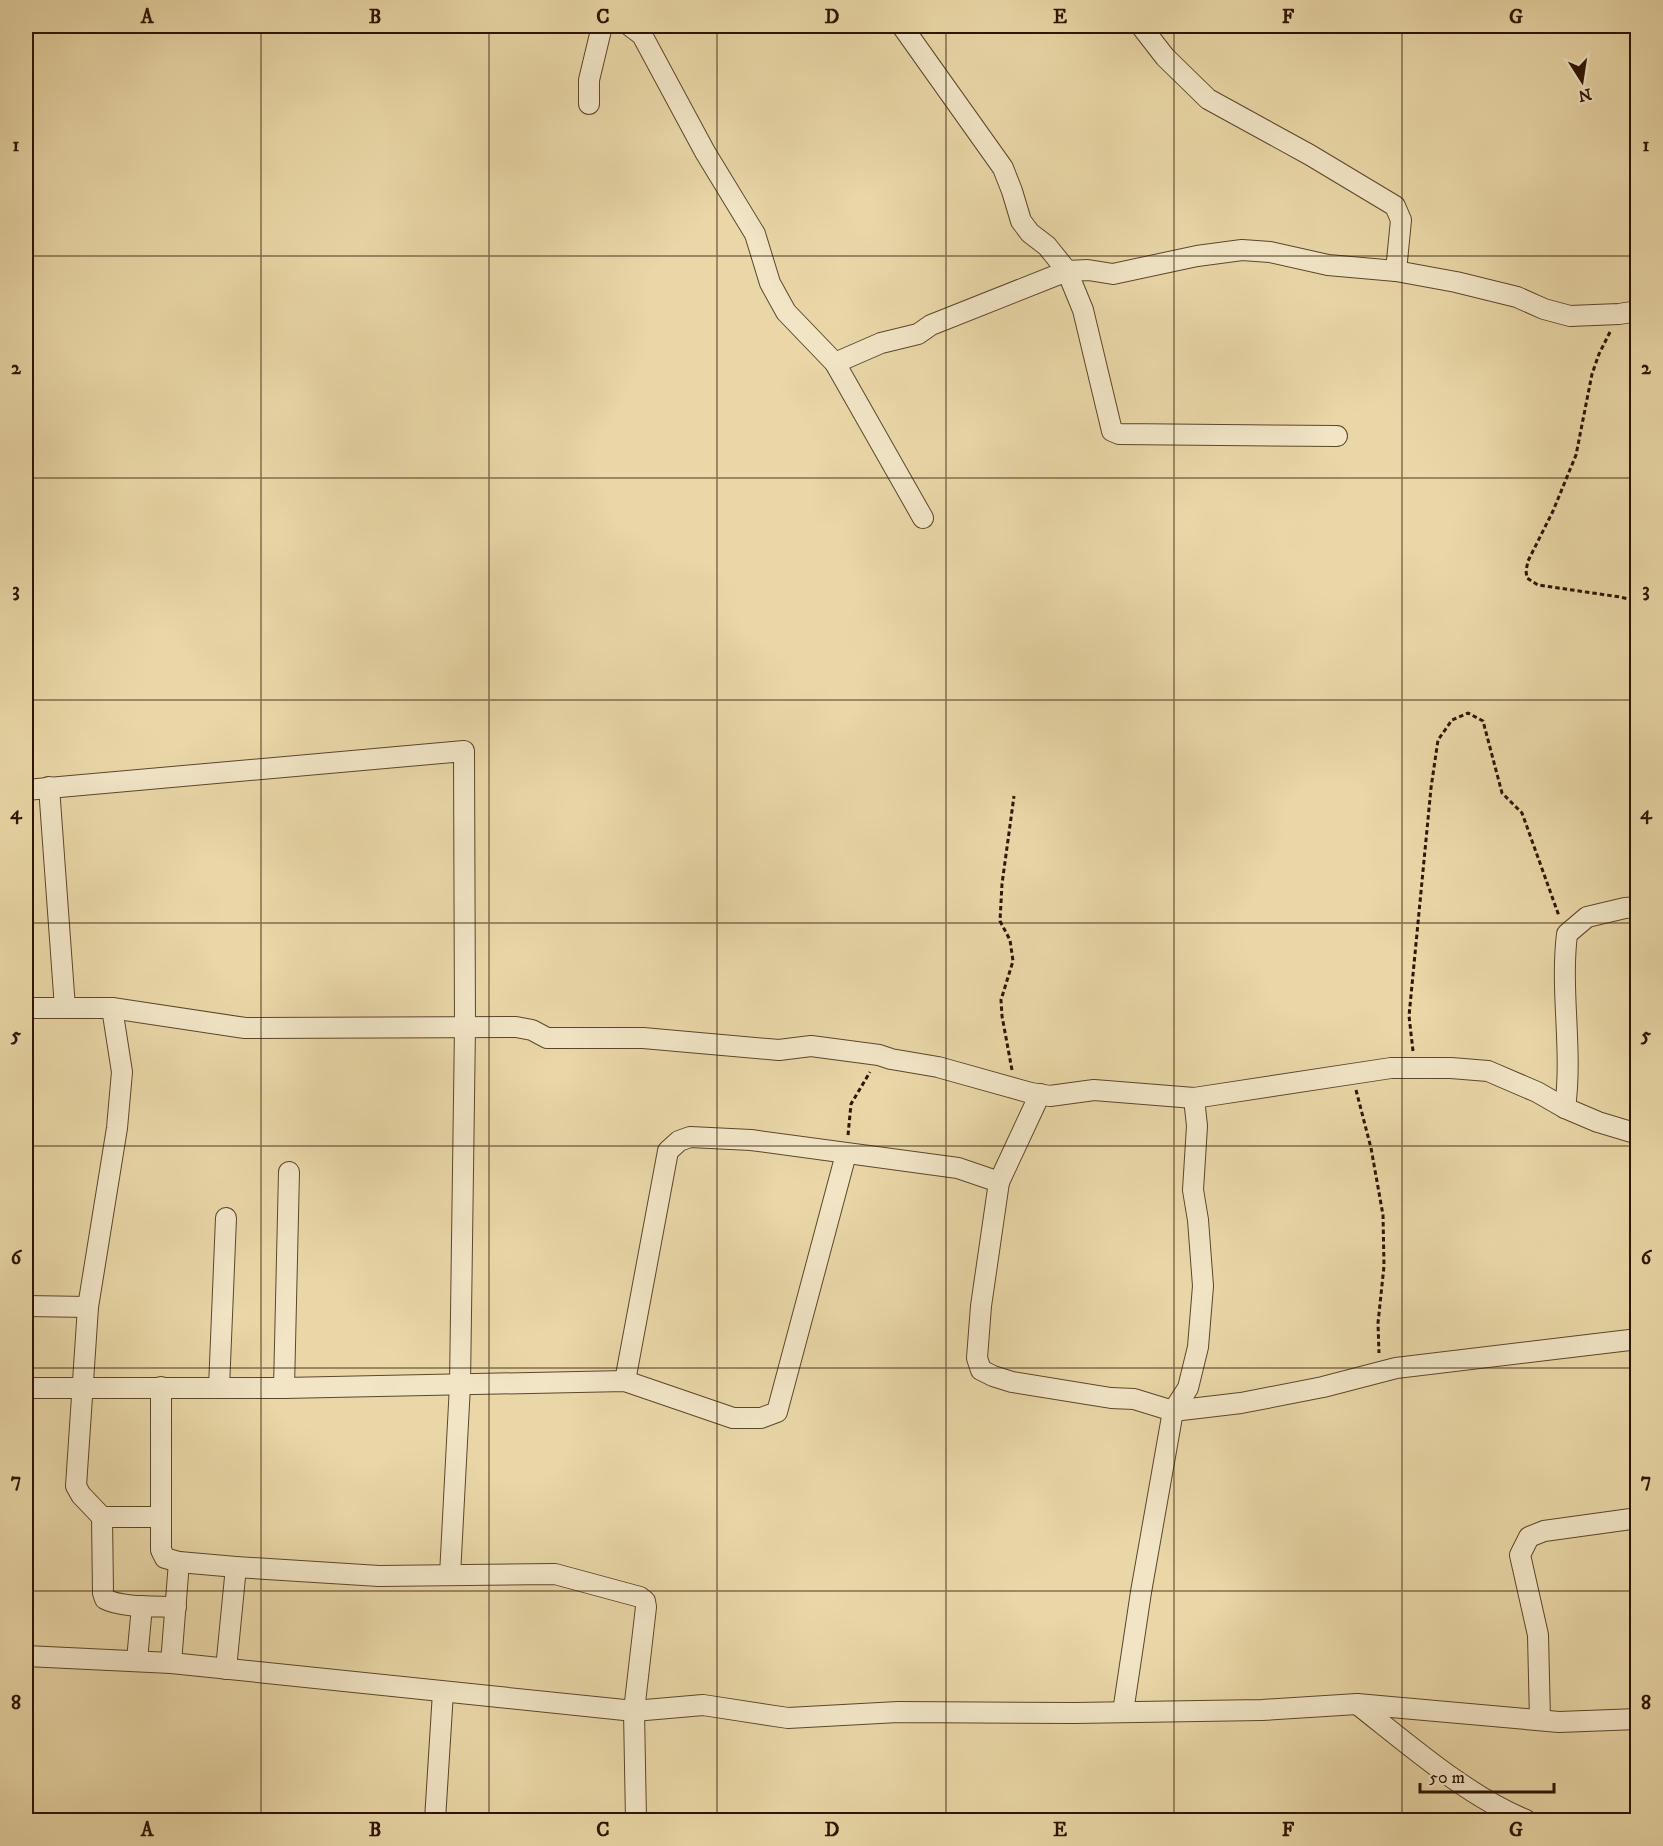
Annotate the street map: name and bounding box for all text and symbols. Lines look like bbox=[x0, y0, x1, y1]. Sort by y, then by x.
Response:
text: A bbox=[140, 5, 155, 30]
text: B bbox=[369, 5, 381, 30]
text: C bbox=[596, 5, 610, 30]
text: D bbox=[825, 5, 840, 30]
text: E bbox=[1053, 5, 1067, 30]
text: F bbox=[1282, 5, 1295, 30]
text: G bbox=[1509, 5, 1523, 30]
north arrow bbox=[1552, 51, 1612, 111]
text: N bbox=[1576, 84, 1593, 106]
text: 1 bbox=[12, 133, 20, 158]
text: 1 bbox=[1642, 133, 1650, 158]
text: 2 bbox=[11, 356, 22, 381]
text: 2 bbox=[1641, 356, 1652, 381]
text: 3 bbox=[12, 578, 20, 603]
text: 3 bbox=[1642, 578, 1650, 603]
text: 4 bbox=[10, 801, 23, 826]
text: 4 bbox=[1640, 801, 1653, 826]
text: 5 bbox=[10, 1023, 21, 1048]
text: 5 bbox=[1640, 1023, 1651, 1048]
text: 6 bbox=[11, 1246, 23, 1271]
text: 6 bbox=[1641, 1246, 1653, 1271]
text: 7 bbox=[11, 1468, 21, 1493]
text: 7 bbox=[1641, 1468, 1651, 1493]
text: 8 bbox=[11, 1691, 21, 1716]
text: 8 bbox=[1641, 1691, 1651, 1716]
scale bar bbox=[1420, 1756, 1554, 1794]
text: 50 m bbox=[1429, 1767, 1465, 1789]
text: A bbox=[140, 1818, 155, 1843]
text: B bbox=[369, 1818, 381, 1843]
text: C bbox=[596, 1818, 610, 1843]
text: D bbox=[825, 1818, 840, 1843]
text: E bbox=[1053, 1818, 1067, 1843]
text: F bbox=[1282, 1818, 1295, 1843]
text: G bbox=[1509, 1818, 1523, 1843]

